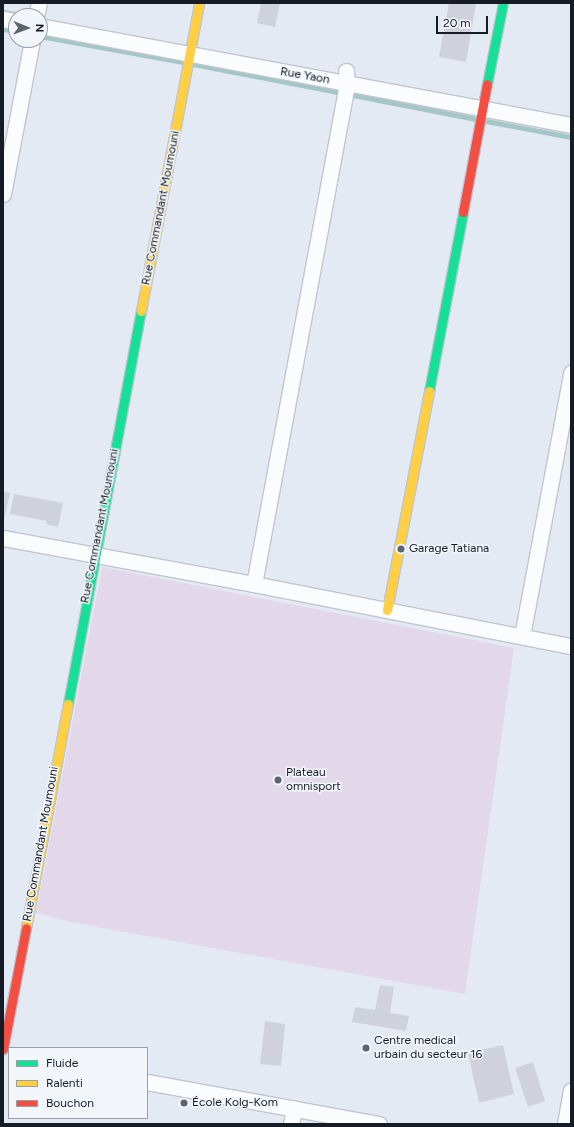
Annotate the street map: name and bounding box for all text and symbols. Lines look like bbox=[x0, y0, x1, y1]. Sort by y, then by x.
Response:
north arrow bbox=[8, 8, 48, 48]
scale bar bbox=[438, 8, 490, 34]
text: 20 m bbox=[443, 16, 471, 30]
text: N bbox=[33, 24, 46, 33]
street label: Rue Yaon bbox=[279, 65, 331, 87]
street label: Rue Commandant Moumouni bbox=[139, 130, 183, 286]
street label: Rue Commandant Moumouni bbox=[78, 448, 122, 604]
place label: Garage Tatiana bbox=[409, 542, 489, 556]
marker: Garage Tatiana bbox=[396, 544, 406, 554]
street label: Rue Commandant Moumouni bbox=[20, 765, 62, 923]
place label: Plateau omnisport bbox=[286, 766, 341, 794]
marker: Plateau omnisport bbox=[273, 775, 283, 785]
place label: Centre medical urbain du secteur 16 bbox=[374, 1034, 482, 1062]
marker: Centre medical urbain du secteur 16 bbox=[361, 1043, 371, 1053]
legend bbox=[8, 1047, 148, 1119]
text: Fluide bbox=[46, 1056, 78, 1070]
text: Ralenti bbox=[46, 1076, 83, 1090]
text: Bouchon bbox=[46, 1096, 94, 1110]
place label: École Kolg-Kom bbox=[192, 1096, 278, 1110]
marker: École Kolg-Kom bbox=[179, 1098, 189, 1108]

